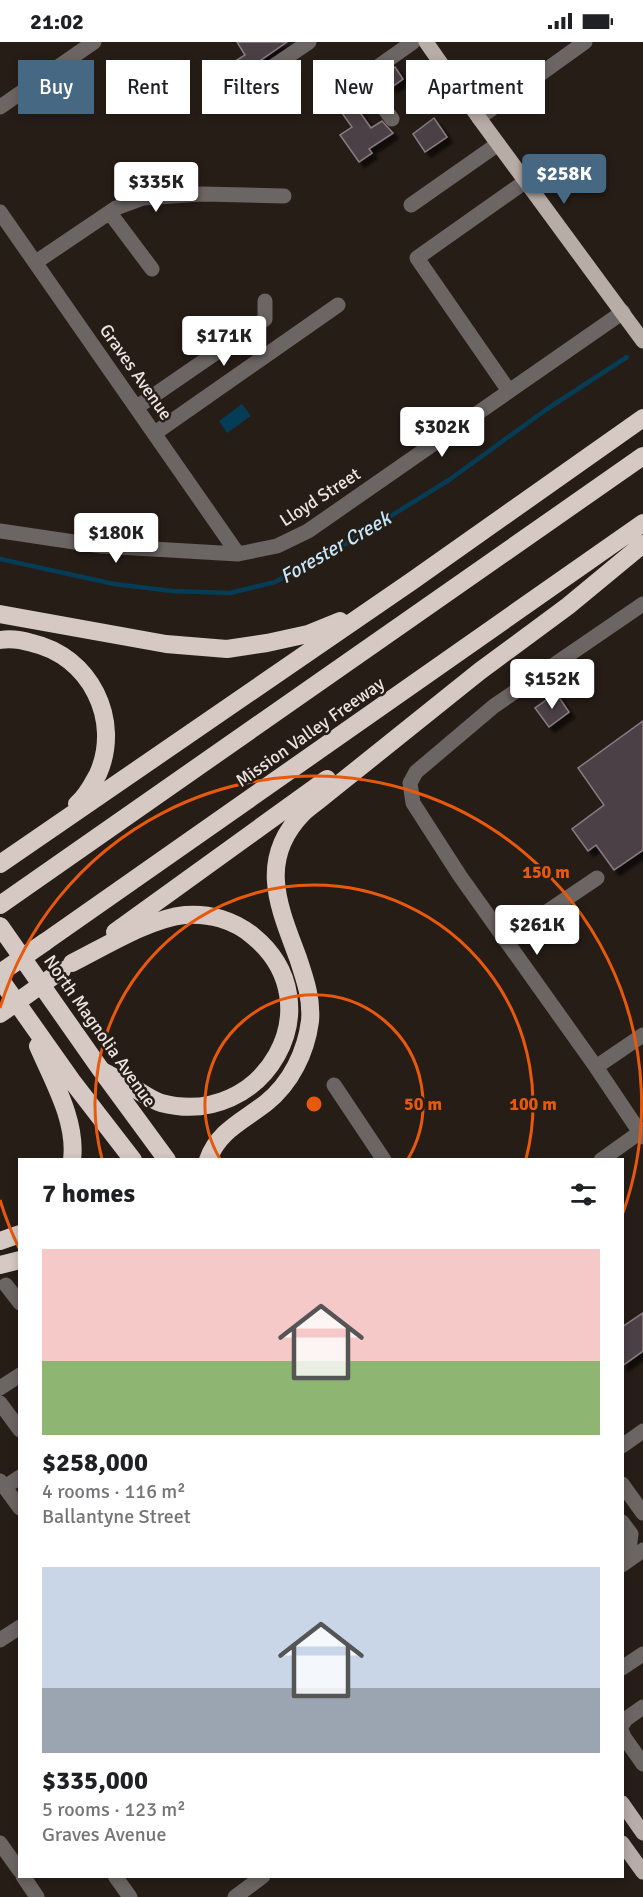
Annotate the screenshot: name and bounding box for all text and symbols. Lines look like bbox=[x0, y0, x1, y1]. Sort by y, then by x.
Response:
text: 21:02 bbox=[30, 8, 84, 35]
chip: Buy bbox=[18, 60, 94, 114]
chip: Rent bbox=[106, 60, 190, 114]
chip: Filters bbox=[202, 60, 301, 114]
chip: New bbox=[313, 60, 394, 114]
chip: Apartment bbox=[406, 60, 545, 114]
pin: $258K bbox=[522, 154, 606, 205]
text: $258K bbox=[536, 161, 592, 186]
pin: $335K bbox=[114, 162, 198, 213]
text: $335K bbox=[128, 169, 184, 194]
pin: $171K bbox=[182, 316, 266, 367]
street label: Graves Avenue bbox=[95, 320, 177, 424]
text: $171K bbox=[196, 323, 252, 348]
pin: $302K bbox=[400, 407, 484, 458]
text: $302K bbox=[414, 414, 470, 439]
street label: Lloyd Street bbox=[275, 463, 365, 531]
water label: Forester Creek bbox=[275, 505, 397, 589]
pin: $180K bbox=[74, 513, 158, 564]
text: $180K bbox=[88, 520, 144, 545]
pin: $152K bbox=[510, 659, 594, 710]
text: $152K bbox=[524, 666, 580, 691]
street label: Mission Valley Freeway bbox=[231, 672, 389, 792]
text: 150 m bbox=[522, 861, 570, 883]
pin: $261K bbox=[495, 905, 579, 956]
text: $261K bbox=[509, 912, 565, 937]
street label: North Magnolia Avenue bbox=[39, 951, 161, 1111]
text: 50 m bbox=[404, 1093, 442, 1115]
text: 100 m bbox=[509, 1093, 557, 1115]
centre of rings bbox=[304, 1094, 324, 1114]
text: 7 homes bbox=[42, 1178, 135, 1210]
icon: filters bbox=[567, 1178, 600, 1211]
icon: home bbox=[267, 1288, 375, 1396]
text: $258,000 bbox=[42, 1447, 148, 1479]
text: 4 rooms · 116 m² bbox=[42, 1479, 186, 1504]
text: Ballantyne Street bbox=[42, 1504, 191, 1529]
icon: home bbox=[267, 1606, 375, 1714]
text: $335,000 bbox=[42, 1765, 148, 1797]
text: 5 rooms · 123 m² bbox=[42, 1797, 186, 1822]
text: Graves Avenue bbox=[42, 1822, 166, 1847]

